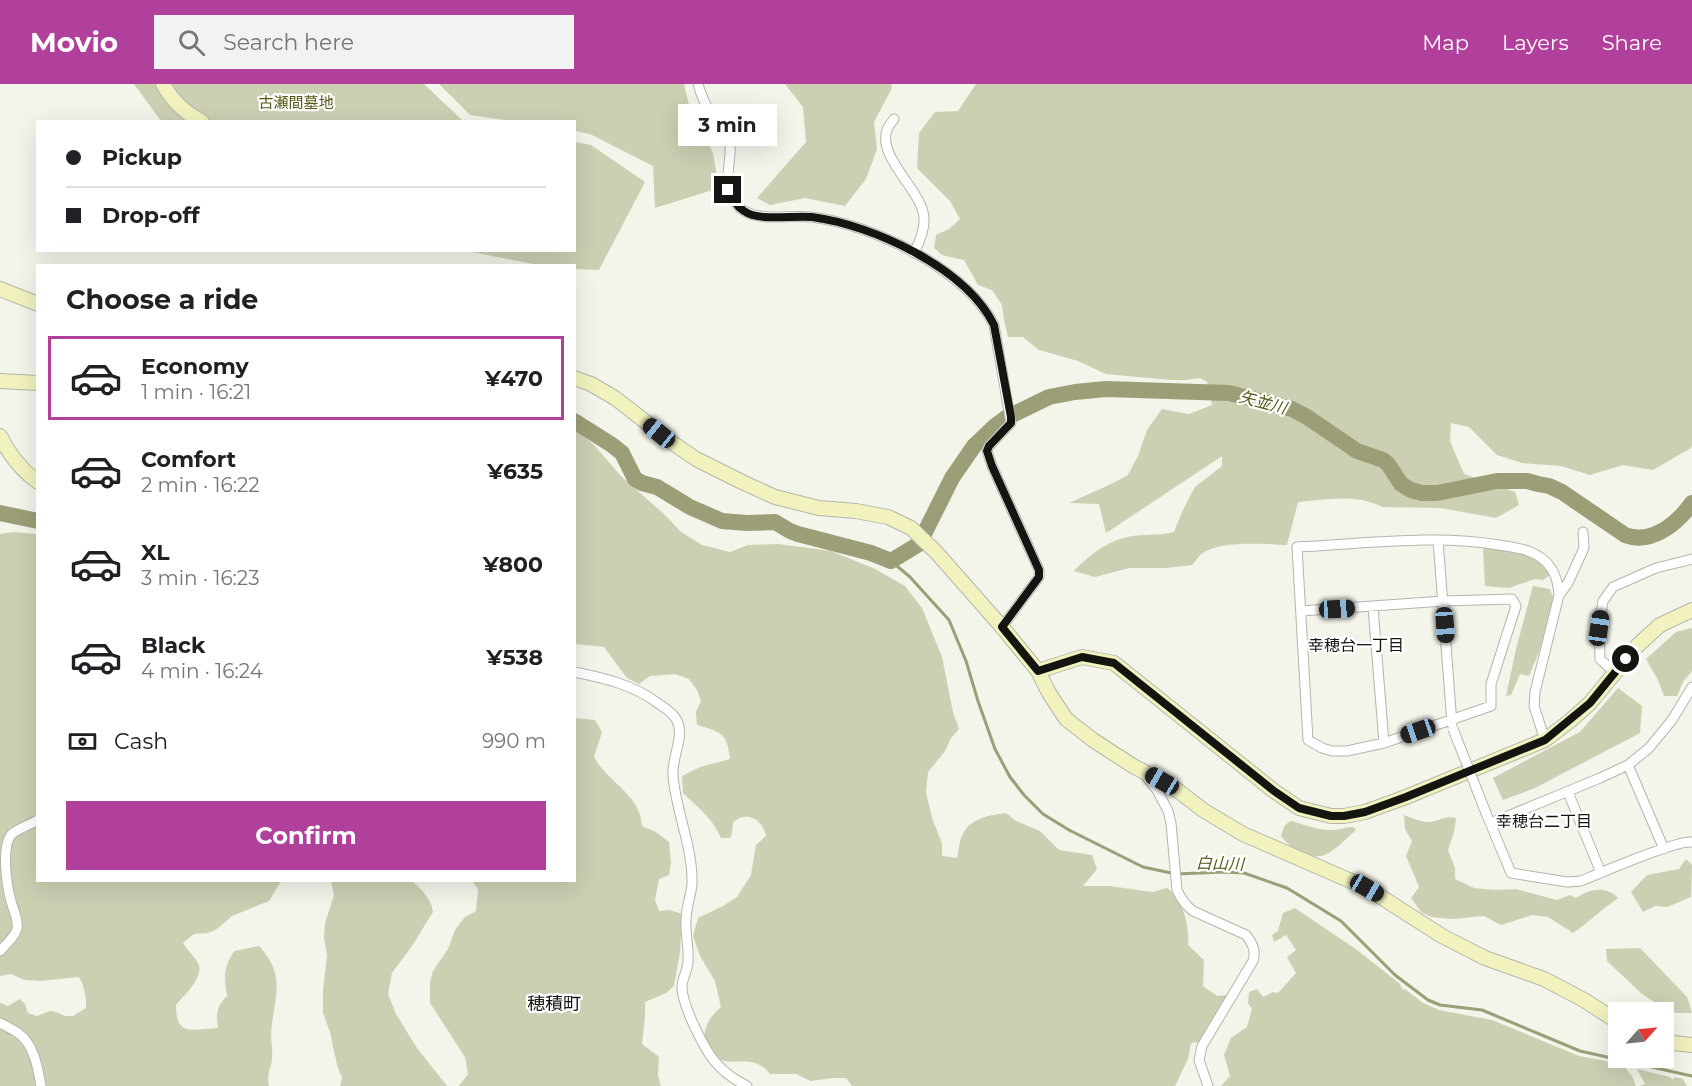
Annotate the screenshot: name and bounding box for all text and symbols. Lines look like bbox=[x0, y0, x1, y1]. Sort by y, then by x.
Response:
search box bbox=[154, 15, 574, 69]
text: Movio bbox=[30, 25, 118, 59]
icon: search bbox=[175, 26, 208, 59]
text: Search here bbox=[223, 29, 354, 56]
text: Map bbox=[1422, 30, 1469, 55]
text: Layers bbox=[1502, 30, 1569, 55]
text: Share bbox=[1602, 30, 1662, 55]
park label: 古瀬間墓地 bbox=[258, 93, 334, 112]
callout: 3 min bbox=[678, 103, 777, 145]
text: 3 min bbox=[698, 113, 757, 137]
text: Pickup bbox=[102, 144, 182, 171]
route end bbox=[714, 176, 741, 203]
text: Drop-off bbox=[102, 202, 200, 229]
text: Choose a ride bbox=[66, 283, 258, 316]
icon: car bbox=[69, 351, 123, 405]
text: Economy bbox=[141, 353, 249, 380]
text: ¥470 bbox=[485, 365, 543, 392]
text: 1 min · 16:21 bbox=[141, 380, 251, 404]
water label: 矢並川 bbox=[1237, 387, 1290, 418]
car bbox=[639, 415, 679, 451]
icon: car bbox=[69, 444, 123, 498]
text: Comfort bbox=[141, 446, 236, 473]
text: ¥635 bbox=[487, 458, 543, 485]
text: 2 min · 16:22 bbox=[141, 473, 260, 497]
icon: car bbox=[69, 537, 123, 591]
text: XL bbox=[141, 539, 170, 566]
text: ¥800 bbox=[483, 551, 543, 578]
text: 3 min · 16:23 bbox=[141, 566, 259, 590]
car bbox=[1319, 599, 1355, 619]
car bbox=[1435, 606, 1455, 644]
car bbox=[1588, 609, 1610, 647]
icon: car bbox=[69, 630, 123, 684]
text: Black bbox=[141, 632, 205, 659]
district label: 幸穂台一丁目 bbox=[1308, 636, 1404, 655]
text: ¥538 bbox=[486, 644, 543, 671]
route start bbox=[1612, 645, 1639, 672]
text: 4 min · 16:24 bbox=[141, 659, 263, 683]
car bbox=[1398, 717, 1438, 745]
icon: cash bbox=[66, 725, 99, 758]
text: Cash bbox=[114, 728, 168, 755]
text: 990 m bbox=[482, 729, 546, 753]
car bbox=[1142, 764, 1182, 798]
button: Confirm bbox=[66, 801, 546, 870]
district label: 幸穂台二丁目 bbox=[1496, 812, 1592, 831]
water label: 白山川 bbox=[1196, 853, 1246, 874]
car bbox=[1347, 871, 1387, 905]
district label: 穂積町 bbox=[527, 993, 581, 1015]
north arrow bbox=[1608, 1002, 1674, 1068]
map controls bbox=[1608, 1002, 1674, 1068]

